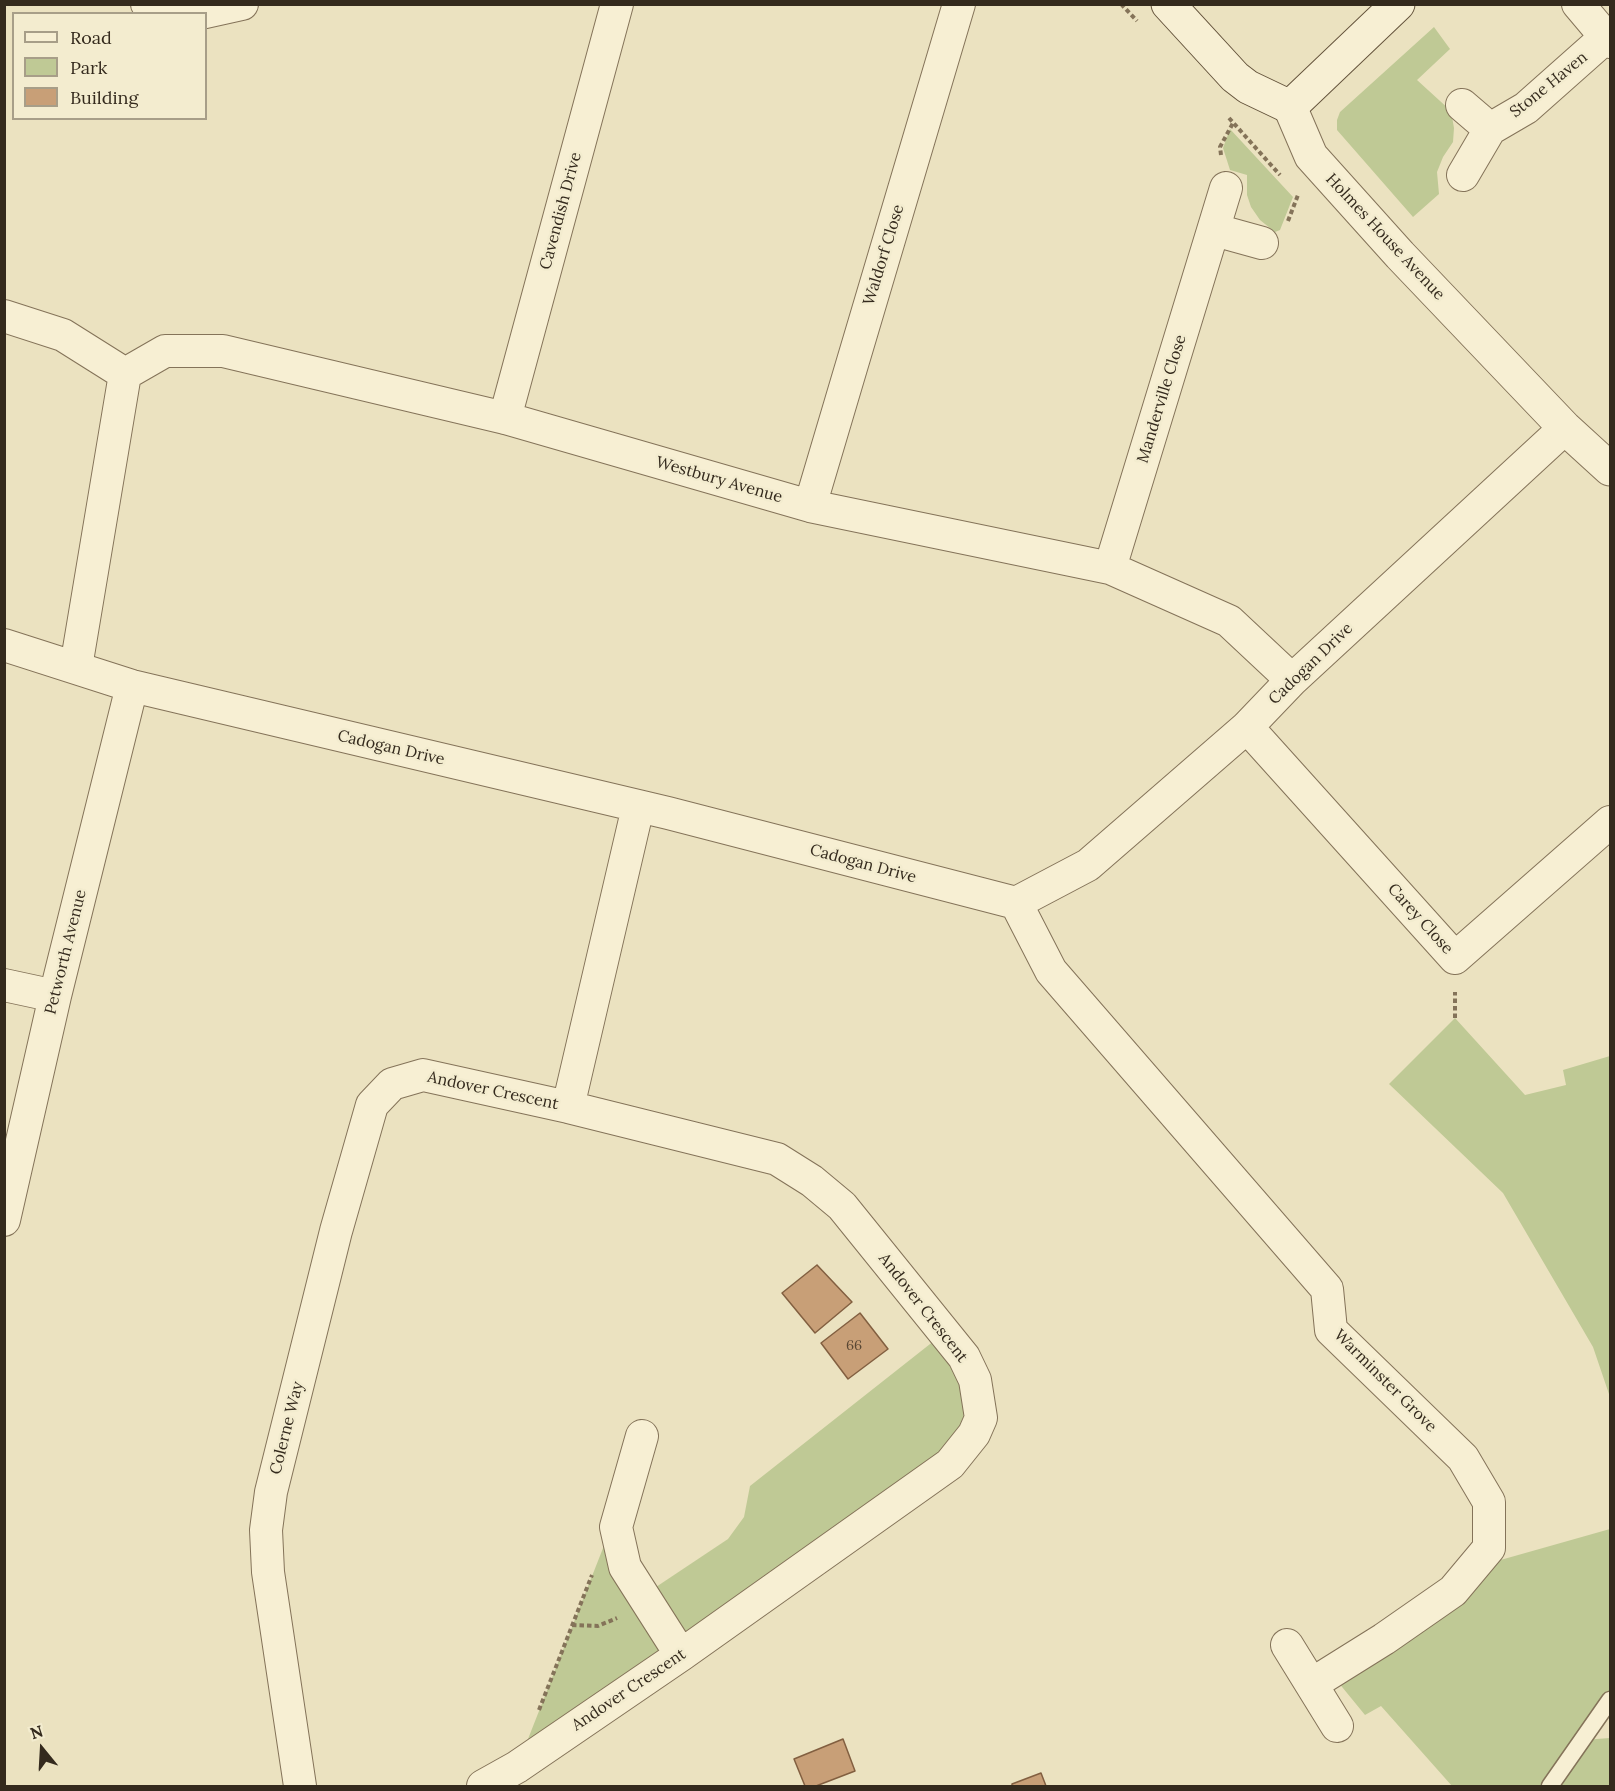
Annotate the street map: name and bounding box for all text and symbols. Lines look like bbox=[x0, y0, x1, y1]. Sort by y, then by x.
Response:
legend bbox=[12, 12, 207, 120]
text: Road bbox=[70, 26, 112, 49]
street label: Stone Haven bbox=[1506, 48, 1592, 122]
text: Park bbox=[70, 56, 107, 79]
text: Building bbox=[70, 86, 138, 109]
street label: Cavendish Drive bbox=[536, 150, 586, 272]
street label: Holmes House Avenue bbox=[1321, 170, 1449, 304]
street label: Waldorf Close bbox=[860, 202, 908, 308]
street label: Manderville Close bbox=[1133, 333, 1191, 465]
street label: Westbury Avenue bbox=[654, 453, 784, 507]
street label: Cadogan Drive bbox=[1265, 619, 1357, 709]
street label: Cadogan Drive bbox=[336, 726, 446, 770]
street label: Cadogan Drive bbox=[808, 841, 918, 887]
street label: Carey Close bbox=[1383, 880, 1457, 958]
street label: Petworth Avenue bbox=[41, 888, 91, 1016]
street label: Andover Crescent bbox=[426, 1068, 560, 1114]
street label: Andover Crescent bbox=[874, 1250, 972, 1366]
street label: Warminster Grove bbox=[1330, 1326, 1440, 1436]
house number: 66 bbox=[846, 1338, 862, 1354]
street label: Colerne Way bbox=[266, 1380, 308, 1476]
street label: Andover Crescent bbox=[568, 1645, 690, 1735]
north arrow bbox=[12, 1719, 72, 1779]
text: N bbox=[27, 1720, 45, 1743]

